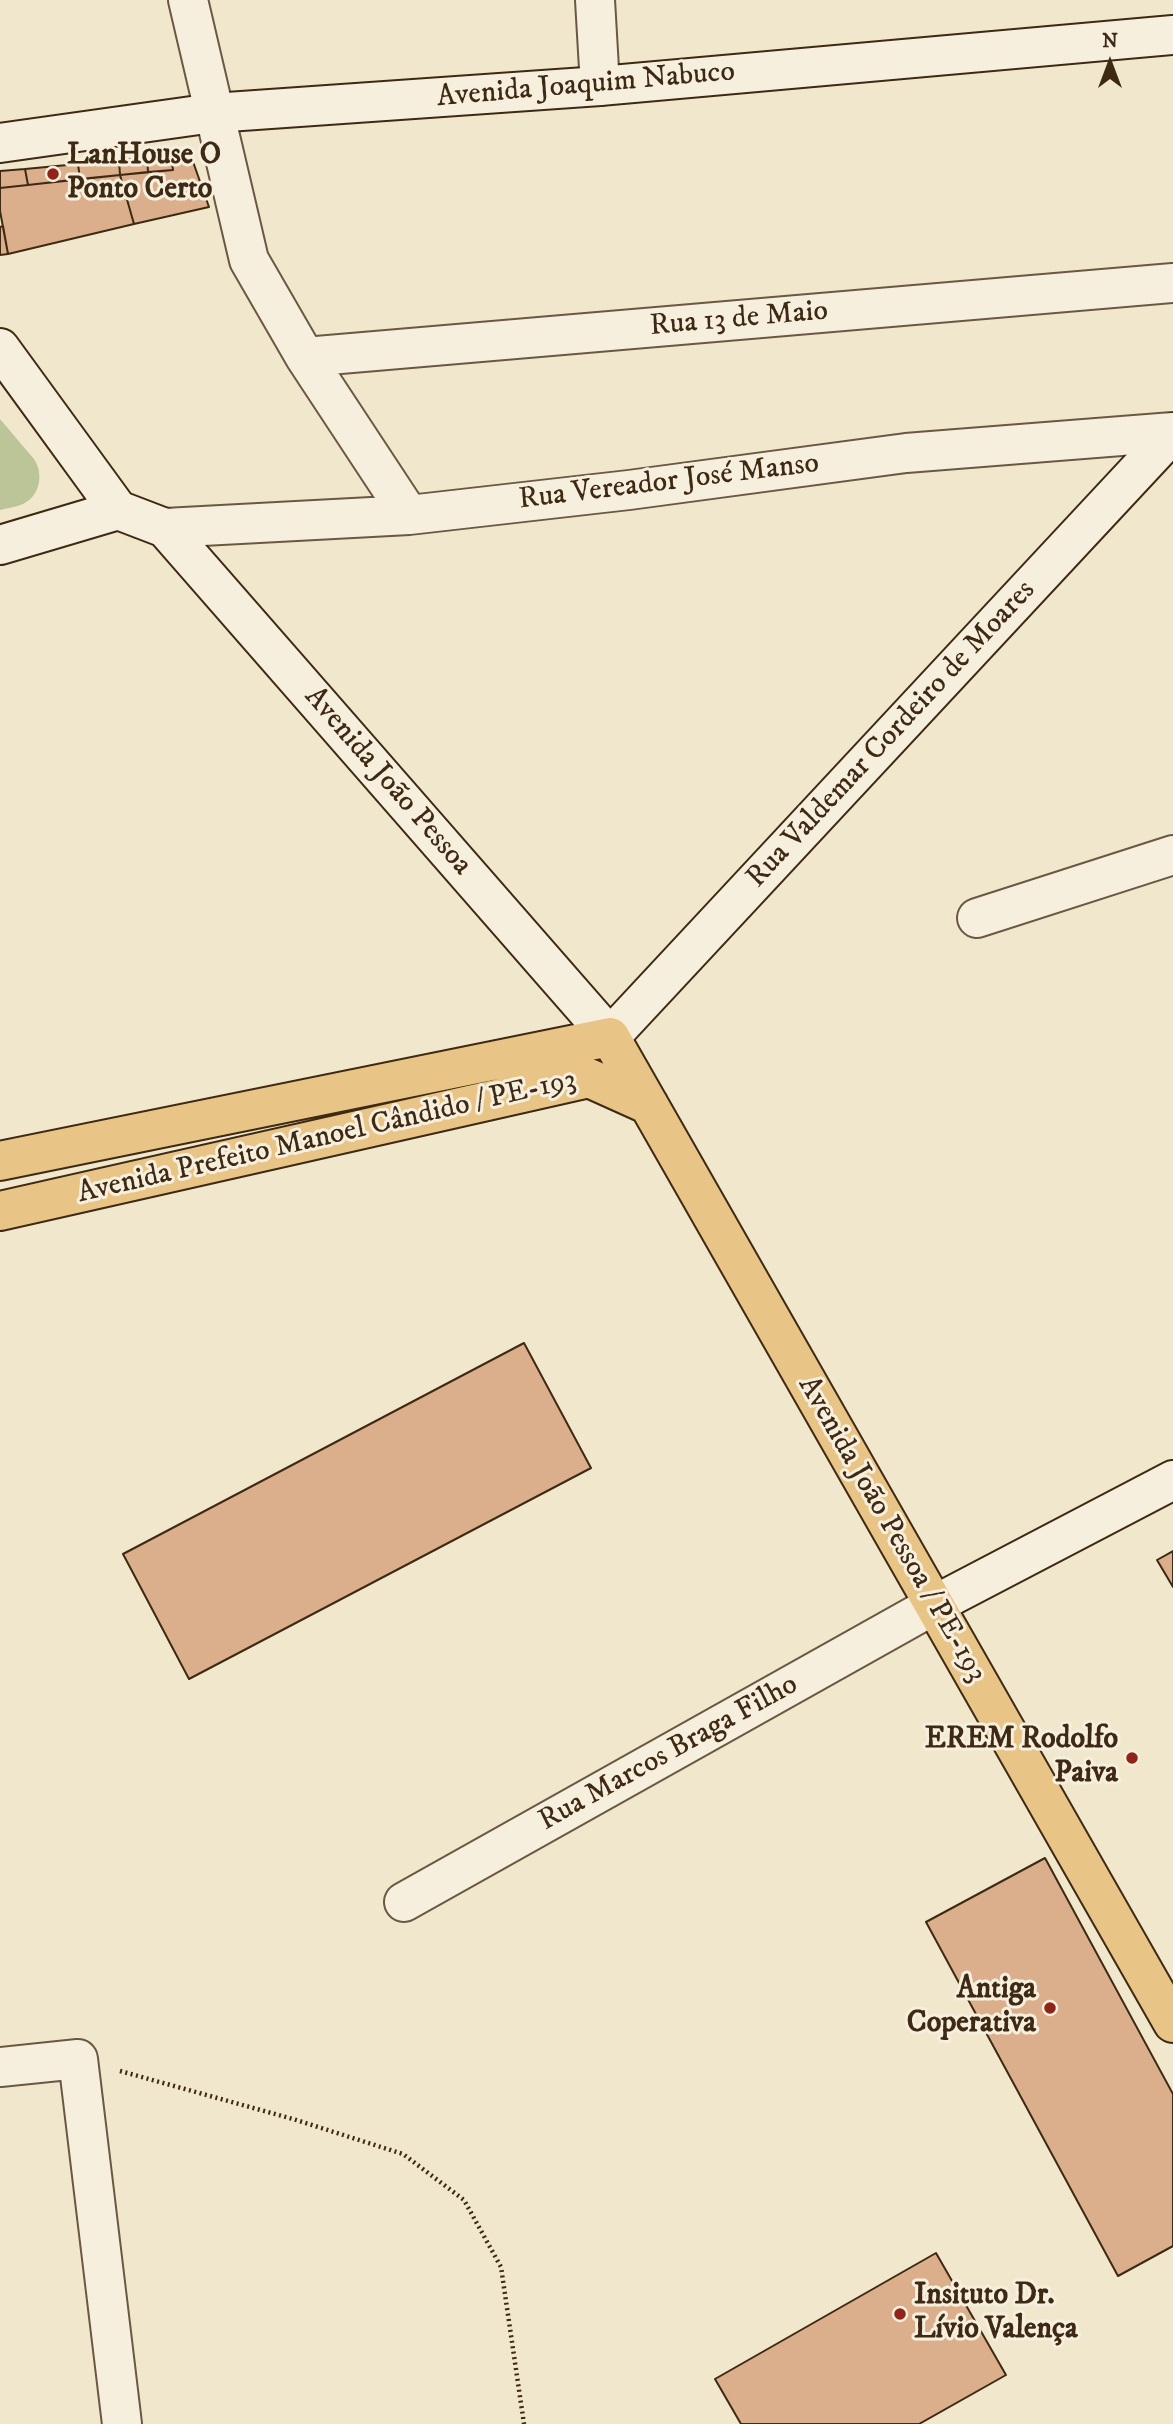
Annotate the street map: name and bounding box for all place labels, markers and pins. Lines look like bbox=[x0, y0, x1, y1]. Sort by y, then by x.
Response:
place label: LanHouse O Ponto Certo bbox=[67, 139, 221, 210]
marker: LanHouse O Ponto Certo bbox=[45, 166, 61, 182]
place label: EREM Rodolfo Paiva bbox=[925, 1723, 1118, 1794]
marker: EREM Rodolfo Paiva bbox=[1124, 1750, 1140, 1766]
place label: Antiga Coperativa bbox=[907, 1973, 1036, 2044]
marker: Antiga Coperativa bbox=[1042, 2000, 1058, 2016]
place label: Insituto Dr. Lívio Valença bbox=[914, 2279, 1078, 2350]
marker: Insituto Dr. Lívio Valença bbox=[892, 2306, 908, 2322]

